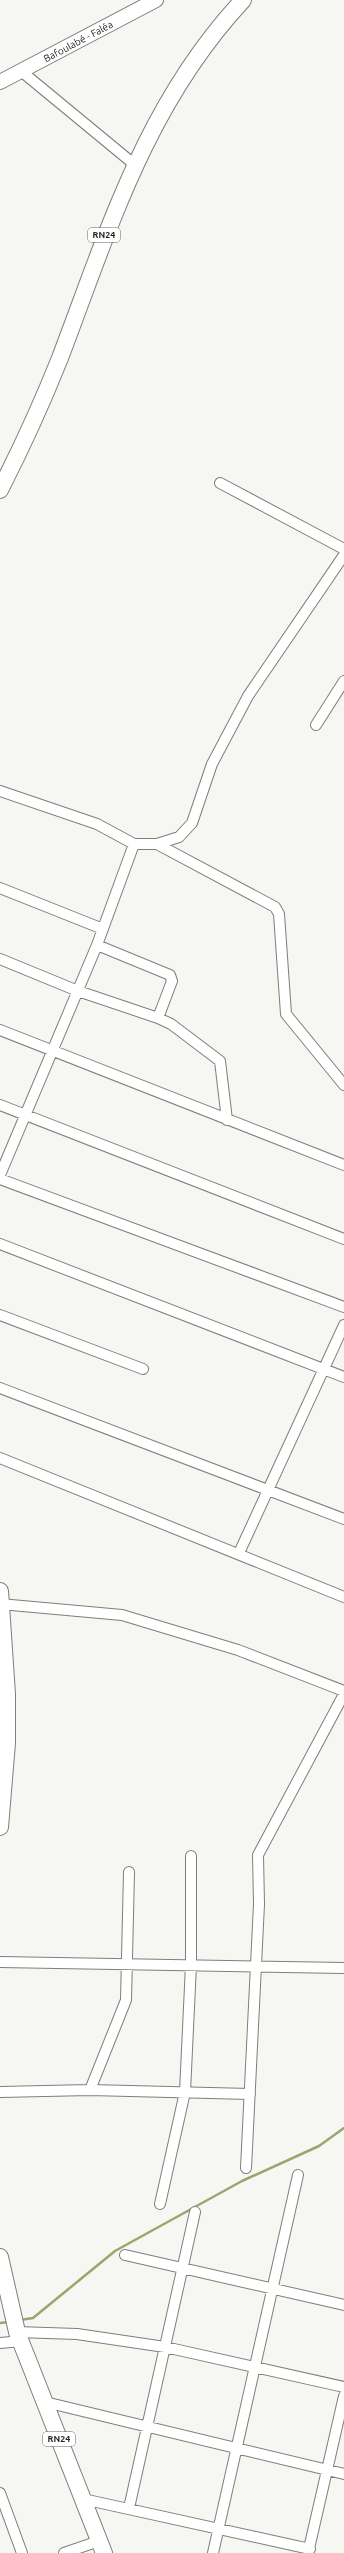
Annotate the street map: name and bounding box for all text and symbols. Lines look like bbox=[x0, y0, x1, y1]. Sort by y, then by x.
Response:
street label: Bafoulabé - Faléa bbox=[42, 19, 115, 64]
road number: RN24 bbox=[88, 228, 120, 242]
road number: RN24 bbox=[43, 2432, 75, 2446]

